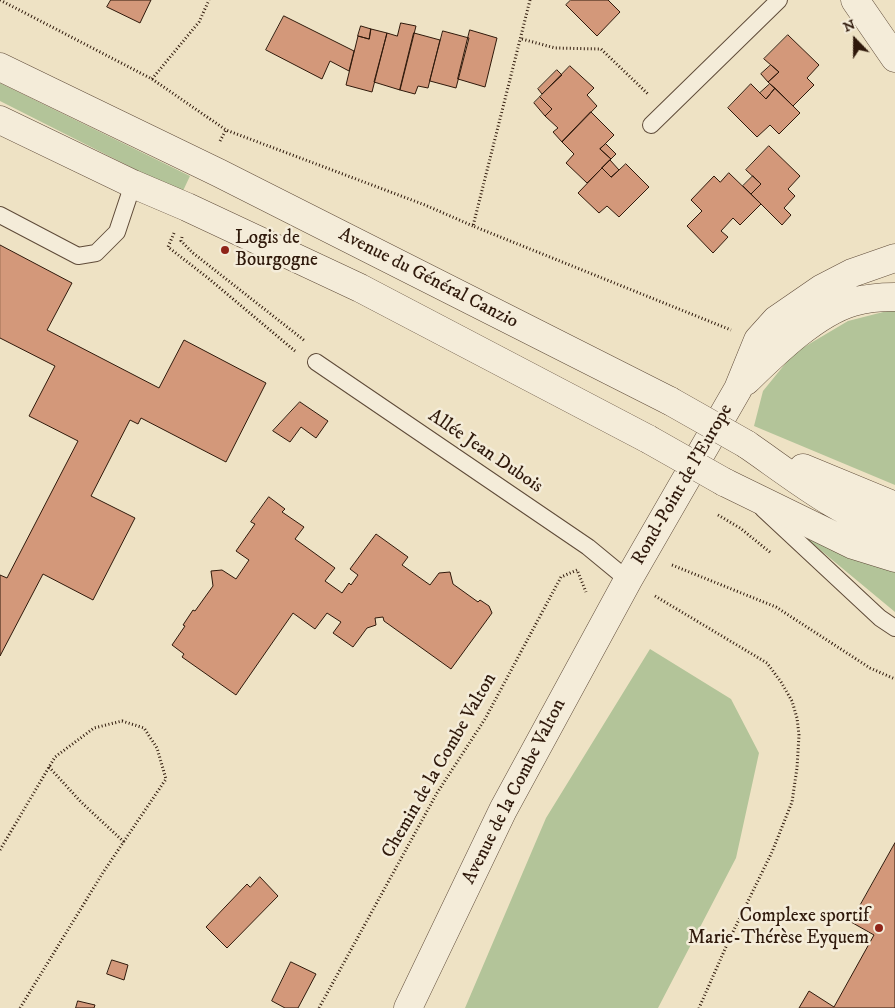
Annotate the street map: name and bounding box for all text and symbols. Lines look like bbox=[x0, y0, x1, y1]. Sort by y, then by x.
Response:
north arrow bbox=[830, 15, 880, 65]
text: N bbox=[841, 16, 858, 37]
street label: Avenue du Général Canzio bbox=[334, 224, 522, 334]
place label: Logis de Bourgogne bbox=[235, 228, 318, 272]
marker: Logis de Bourgogne bbox=[219, 244, 231, 256]
street label: Rond-Point de l'Europe bbox=[628, 400, 738, 570]
street label: Allée Jean Dubois bbox=[423, 405, 547, 499]
street label: Chemin de la Combe Valton bbox=[378, 670, 502, 862]
street label: Avenue de la Combe Valton bbox=[458, 696, 572, 888]
place label: Complexe sportif Marie-Thérèse Eyquem bbox=[688, 906, 869, 950]
marker: Complexe sportif Marie-Thérèse Eyquem bbox=[873, 922, 885, 934]

